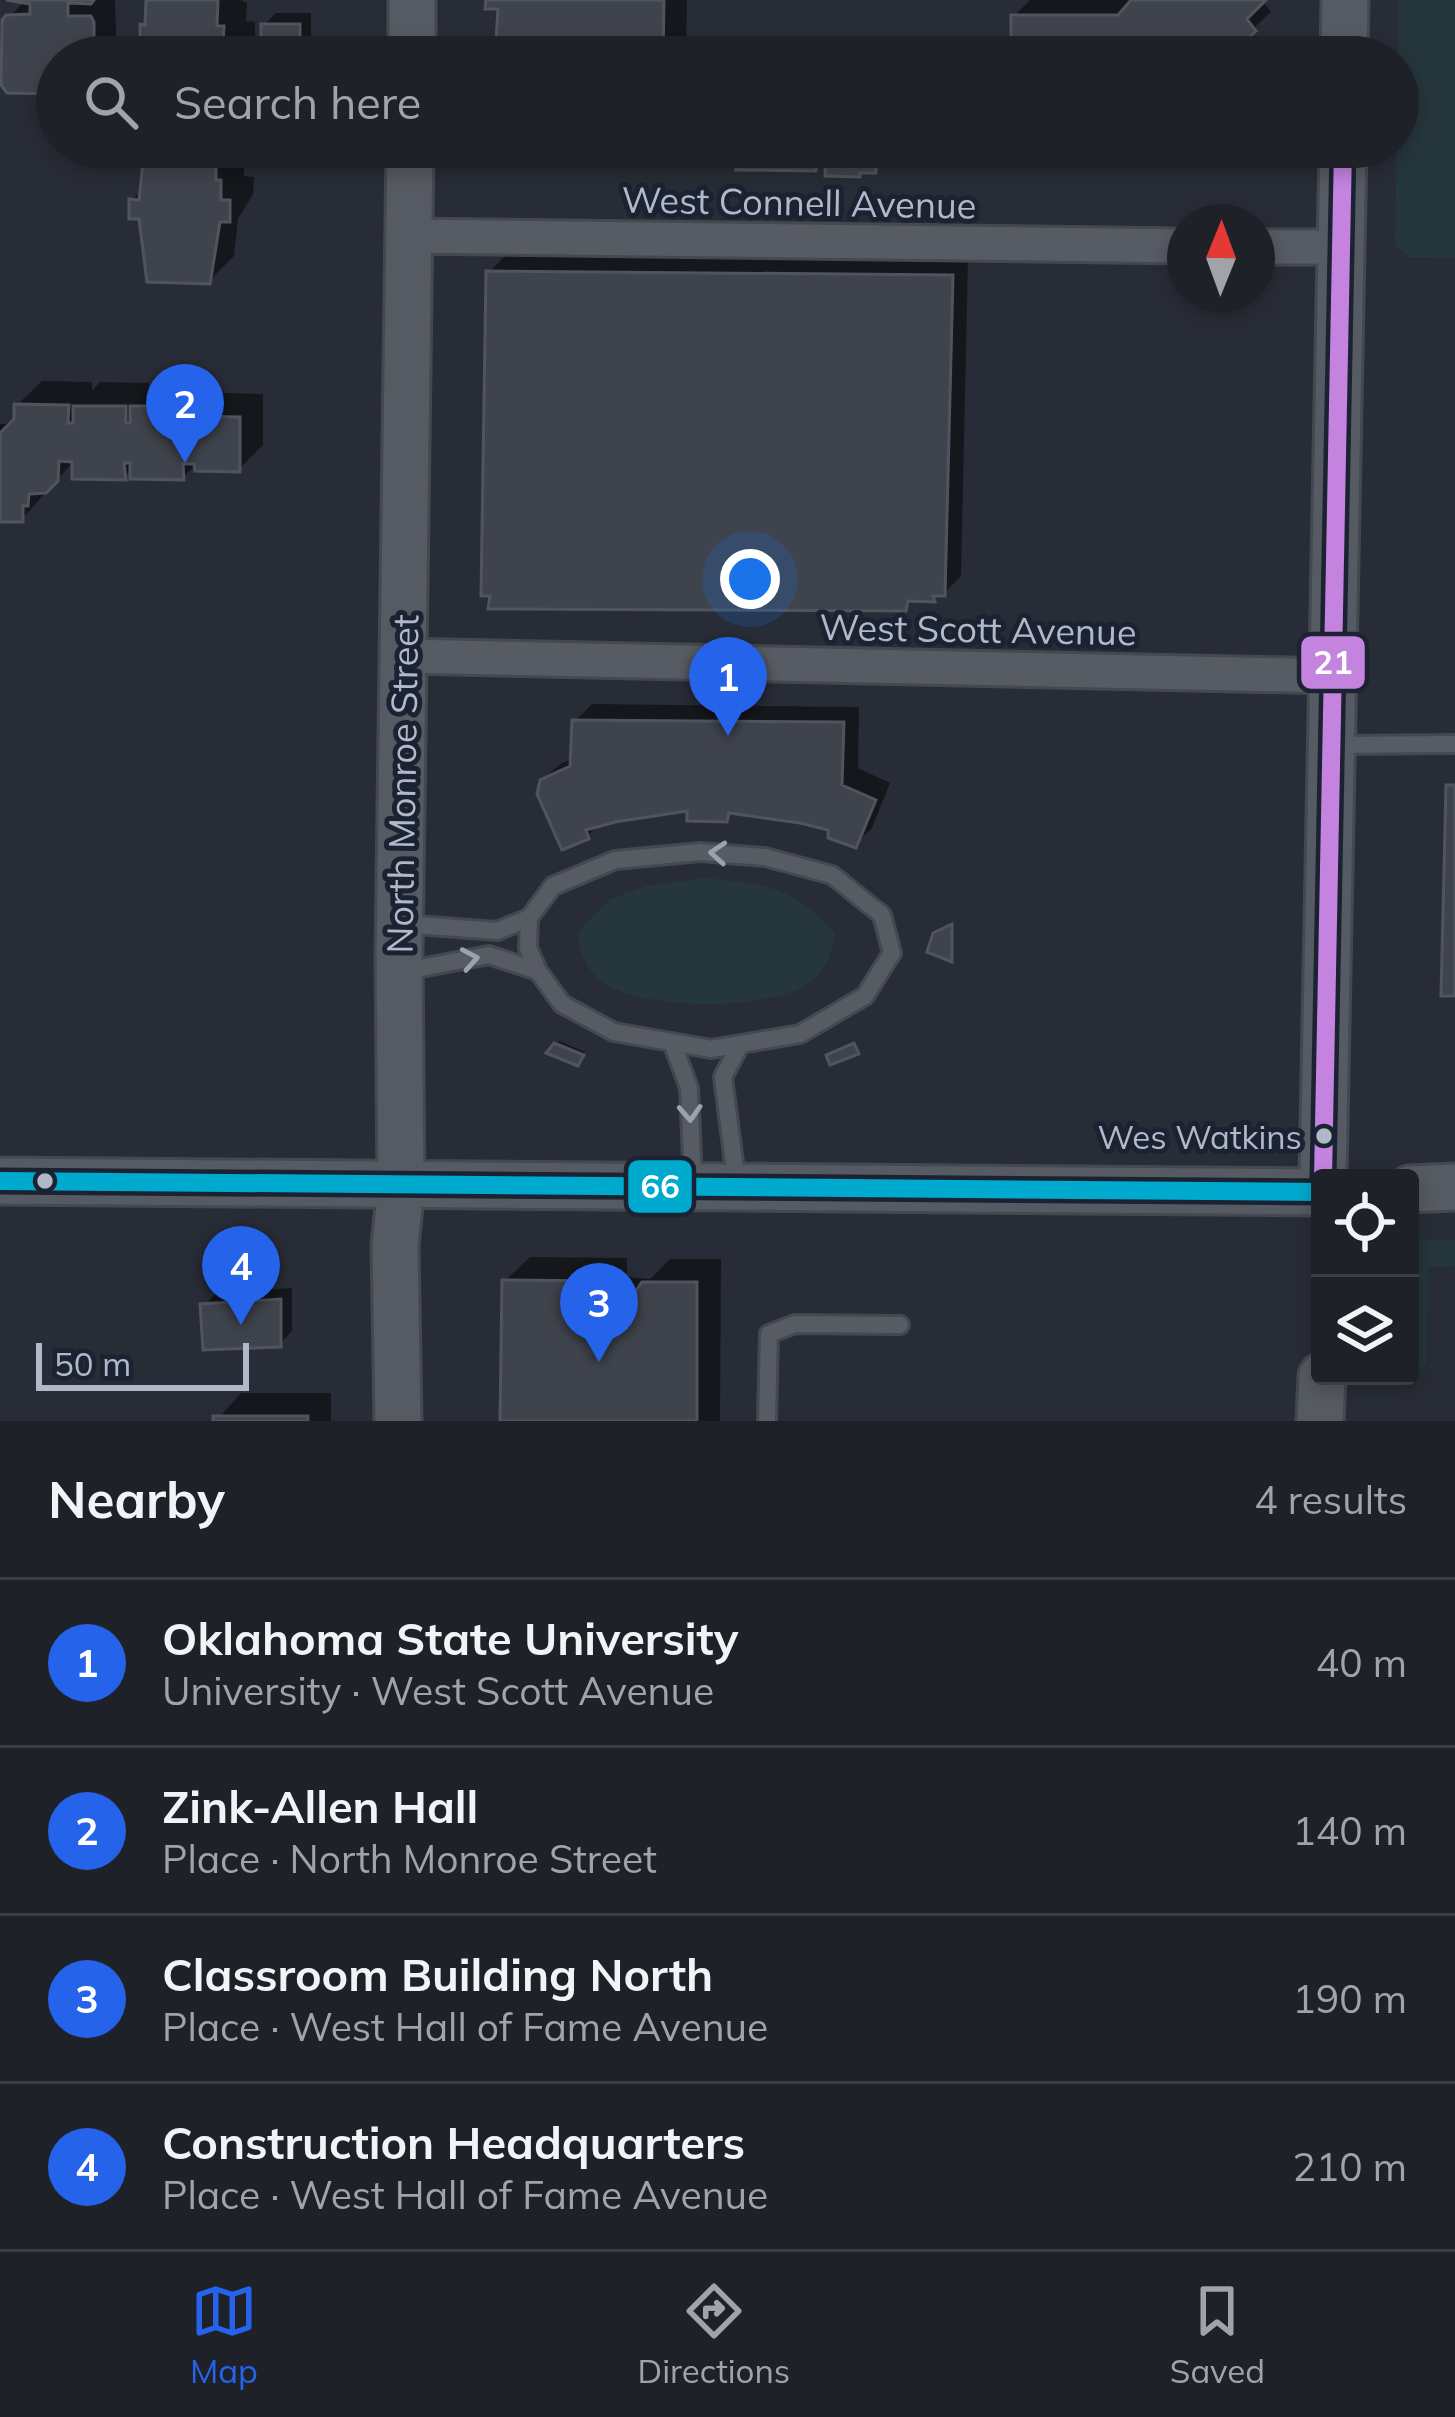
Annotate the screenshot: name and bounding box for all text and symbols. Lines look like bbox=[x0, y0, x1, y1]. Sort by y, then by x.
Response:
search box bbox=[36, 36, 1419, 168]
icon: search bbox=[78, 69, 144, 135]
text: Search here bbox=[174, 74, 421, 130]
street label: West Connell Avenue bbox=[621, 176, 977, 228]
north arrow bbox=[1167, 204, 1275, 312]
pin: 2 bbox=[146, 364, 224, 463]
your location bbox=[720, 549, 780, 609]
street label: West Scott Avenue bbox=[819, 604, 1137, 654]
street label: North Monroe Street bbox=[377, 614, 427, 954]
line badge: 21 bbox=[1299, 634, 1367, 691]
pin: 1 bbox=[689, 637, 767, 736]
text: 21 bbox=[1313, 641, 1353, 682]
one-way arrow bbox=[708, 841, 727, 867]
one-way arrow bbox=[459, 947, 479, 972]
one-way arrow bbox=[677, 1104, 703, 1123]
place label: Wes Watkins bbox=[1098, 1116, 1302, 1157]
marker: Wes Watkins bbox=[1313, 1125, 1335, 1147]
line badge: 66 bbox=[626, 1158, 694, 1215]
text: 66 bbox=[640, 1165, 680, 1206]
map controls bbox=[1311, 1169, 1419, 1385]
button: locate bbox=[1311, 1169, 1419, 1277]
unlabelled marker bbox=[34, 1170, 56, 1192]
pin: 4 bbox=[202, 1226, 280, 1325]
pin: 3 bbox=[560, 1263, 638, 1362]
button: layers bbox=[1311, 1277, 1419, 1385]
scale bar bbox=[36, 1337, 249, 1390]
text: 50 m bbox=[54, 1343, 131, 1384]
text: Nearby bbox=[48, 1467, 225, 1531]
text: 4 results bbox=[1254, 1475, 1407, 1524]
text: Oklahoma State University bbox=[162, 1610, 738, 1666]
text: 1 bbox=[75, 1638, 99, 1687]
text: 40 m bbox=[1316, 1638, 1407, 1687]
text: University · West Scott Avenue bbox=[162, 1666, 714, 1715]
text: Zink-Allen Hall bbox=[162, 1778, 478, 1834]
text: 2 bbox=[75, 1806, 99, 1855]
text: 140 m bbox=[1292, 1806, 1407, 1855]
text: Place · North Monroe Street bbox=[162, 1834, 657, 1883]
text: Classroom Building North bbox=[162, 1946, 713, 2002]
text: 3 bbox=[75, 1974, 99, 2023]
text: 190 m bbox=[1292, 1974, 1407, 2023]
text: Place · West Hall of Fame Avenue bbox=[162, 2002, 768, 2051]
text: Construction Headquarters bbox=[162, 2114, 745, 2170]
text: 4 bbox=[75, 2142, 99, 2191]
text: 210 m bbox=[1292, 2142, 1407, 2191]
text: Place · West Hall of Fame Avenue bbox=[162, 2170, 768, 2219]
tab: Map bbox=[190, 2278, 258, 2391]
tab: Directions bbox=[638, 2278, 790, 2391]
tab: Saved bbox=[1170, 2278, 1265, 2391]

